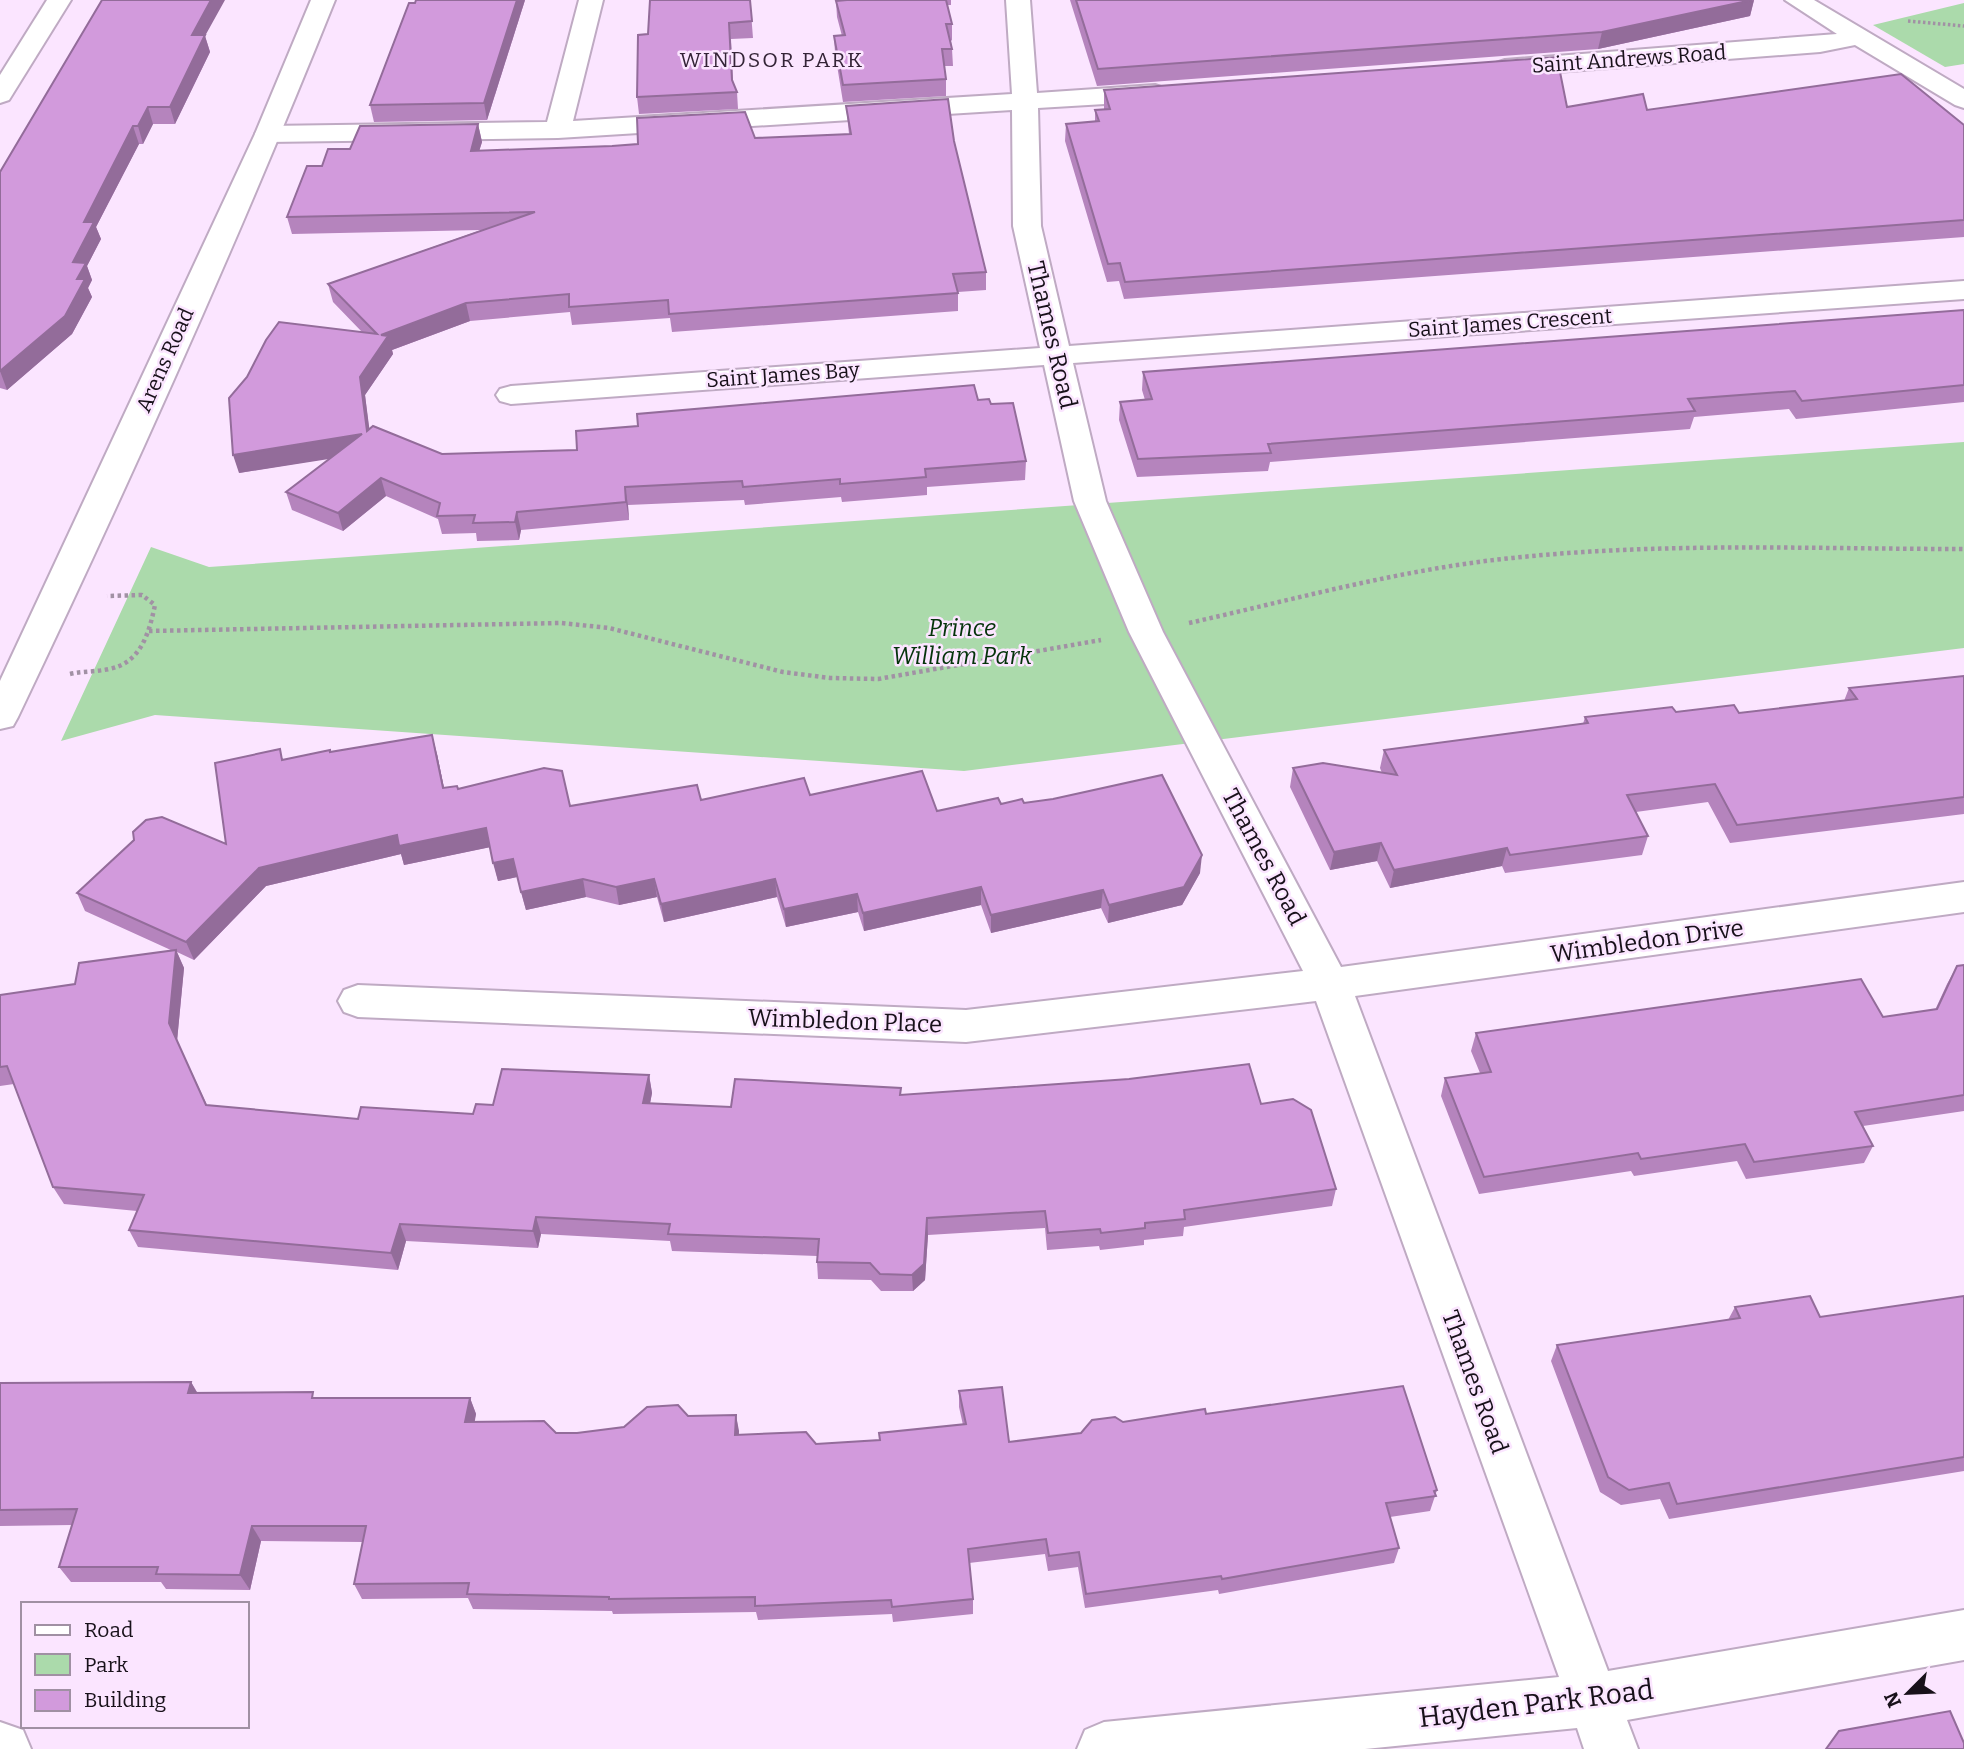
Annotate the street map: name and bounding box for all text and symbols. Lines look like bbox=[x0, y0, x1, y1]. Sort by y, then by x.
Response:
street label: Saint Andrews Road bbox=[1531, 39, 1727, 79]
district label: WINDSOR PARK bbox=[680, 47, 864, 73]
street label: Thames Road bbox=[1021, 259, 1083, 411]
street label: Saint James Crescent bbox=[1407, 303, 1613, 343]
street label: Arens Road bbox=[130, 304, 200, 416]
street label: Saint James Bay bbox=[705, 357, 861, 393]
park label: Prince William Park bbox=[892, 614, 1033, 670]
street label: Thames Road bbox=[1216, 784, 1312, 930]
street label: Wimbledon Drive bbox=[1549, 914, 1745, 968]
street label: Wimbledon Place bbox=[747, 1004, 943, 1038]
street label: Thames Road bbox=[1436, 1306, 1514, 1458]
legend bbox=[21, 1602, 248, 1728]
text: Road bbox=[84, 1617, 133, 1643]
text: Park bbox=[84, 1652, 128, 1678]
north arrow bbox=[1873, 1658, 1943, 1728]
street label: Hayden Park Road bbox=[1417, 1673, 1655, 1734]
text: Building bbox=[84, 1687, 167, 1713]
text: N bbox=[1879, 1688, 1906, 1711]

